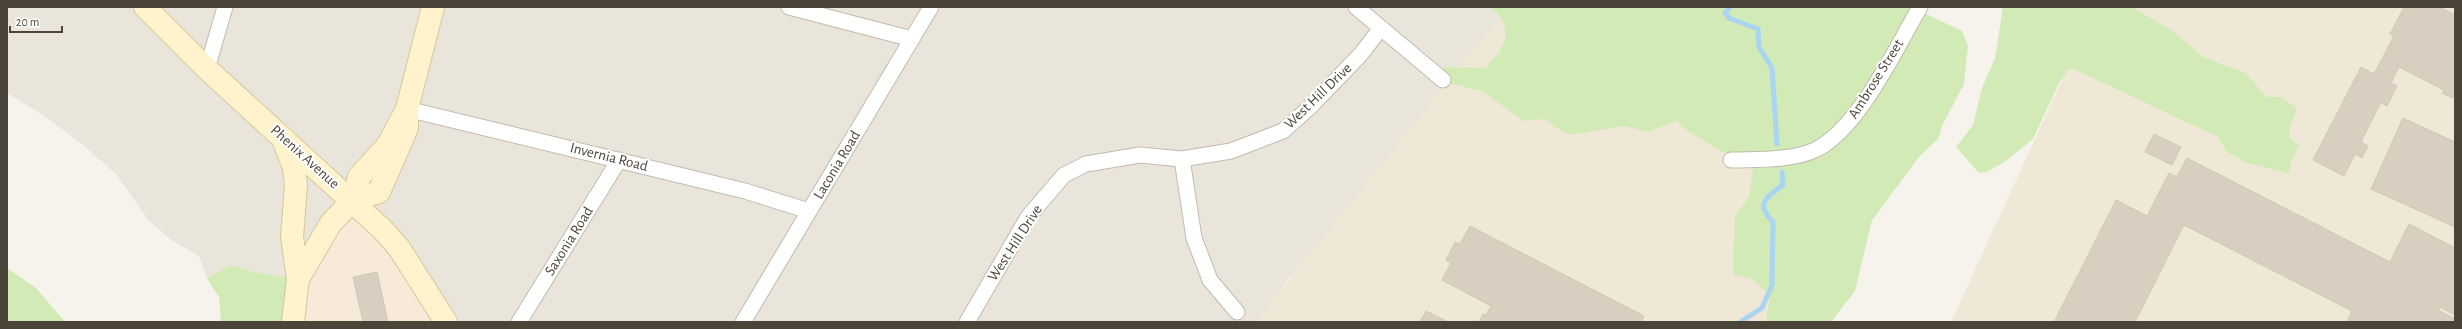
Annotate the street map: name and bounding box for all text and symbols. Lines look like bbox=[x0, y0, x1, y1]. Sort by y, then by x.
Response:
scale bar bbox=[10, 8, 62, 34]
text: 20 m bbox=[16, 16, 39, 28]
street label: Ambrose Street bbox=[1846, 36, 1906, 121]
street label: West Hill Drive bbox=[1281, 60, 1355, 132]
street label: Phenix Avenue bbox=[268, 122, 342, 192]
street label: Laconia Road bbox=[811, 128, 863, 202]
street label: Invernia Road bbox=[568, 140, 650, 174]
street label: West Hill Drive bbox=[985, 202, 1045, 284]
street label: Saxonia Road bbox=[542, 204, 596, 278]

